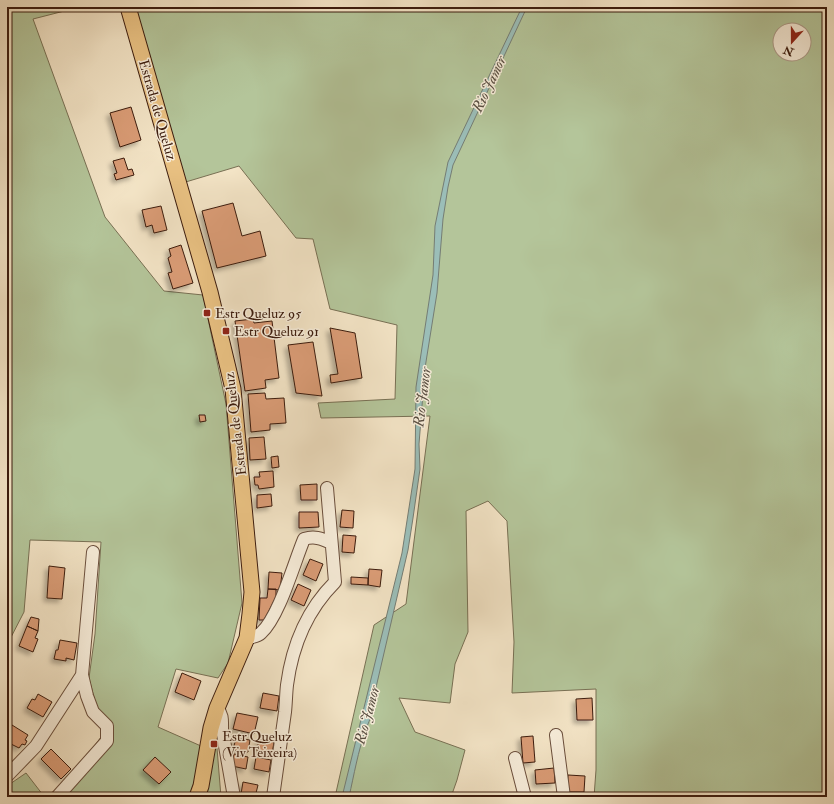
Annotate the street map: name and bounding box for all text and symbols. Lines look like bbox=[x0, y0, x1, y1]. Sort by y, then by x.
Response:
north arrow bbox=[772, 22, 812, 62]
text: N bbox=[781, 43, 796, 59]
water label: Rio Jamor bbox=[468, 52, 511, 116]
street label: Estrada de Queluz bbox=[135, 58, 180, 163]
place label: Estr Queluz 95 bbox=[215, 305, 302, 322]
marker: Estr Queluz 95 bbox=[202, 308, 212, 318]
place label: Estr Queluz 91 bbox=[234, 323, 319, 340]
marker: Estr Queluz 91 bbox=[221, 326, 231, 336]
water label: Rio Jamor bbox=[409, 365, 436, 429]
street label: Estrada de Queluz bbox=[221, 371, 250, 477]
water label: Rio Jamor bbox=[350, 682, 385, 748]
place label: Estr Queluz (Viv Teixeira) bbox=[222, 728, 297, 761]
marker: Estr Queluz (Viv Teixeira) bbox=[209, 739, 219, 749]

